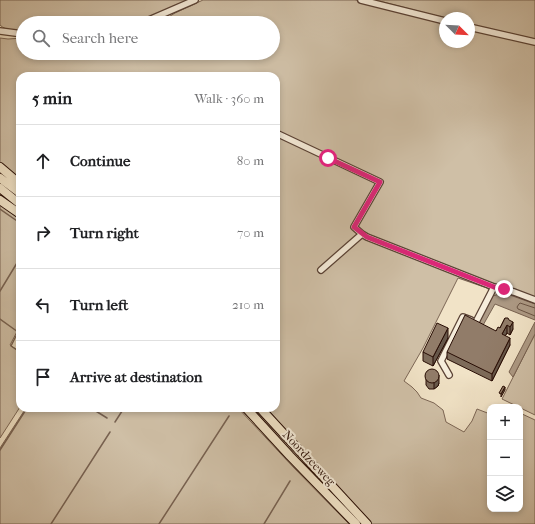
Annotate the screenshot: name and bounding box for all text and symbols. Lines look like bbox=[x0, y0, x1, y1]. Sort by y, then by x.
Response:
north arrow bbox=[439, 12, 475, 48]
search box bbox=[16, 16, 280, 60]
icon: search bbox=[30, 27, 52, 49]
text: Search here bbox=[62, 29, 138, 47]
text: 5 min bbox=[32, 88, 72, 108]
text: Walk · 360 m bbox=[194, 91, 264, 106]
route start bbox=[319, 149, 337, 167]
icon: ahead bbox=[32, 150, 54, 172]
text: Continue bbox=[70, 152, 130, 170]
text: 80 m bbox=[237, 153, 264, 168]
icon: right bbox=[32, 222, 54, 244]
text: Turn right bbox=[70, 224, 139, 242]
text: 70 m bbox=[237, 225, 264, 240]
route end bbox=[495, 280, 513, 298]
icon: left bbox=[32, 294, 54, 316]
text: Turn left bbox=[70, 296, 128, 314]
text: 210 m bbox=[232, 297, 264, 312]
icon: arrive bbox=[32, 366, 54, 388]
text: Arrive at destination bbox=[70, 368, 202, 386]
map controls bbox=[487, 404, 523, 512]
button: + bbox=[487, 404, 523, 440]
street label: Noordzeeweg bbox=[280, 427, 339, 489]
button: − bbox=[487, 440, 523, 476]
button: layers bbox=[487, 476, 523, 512]

